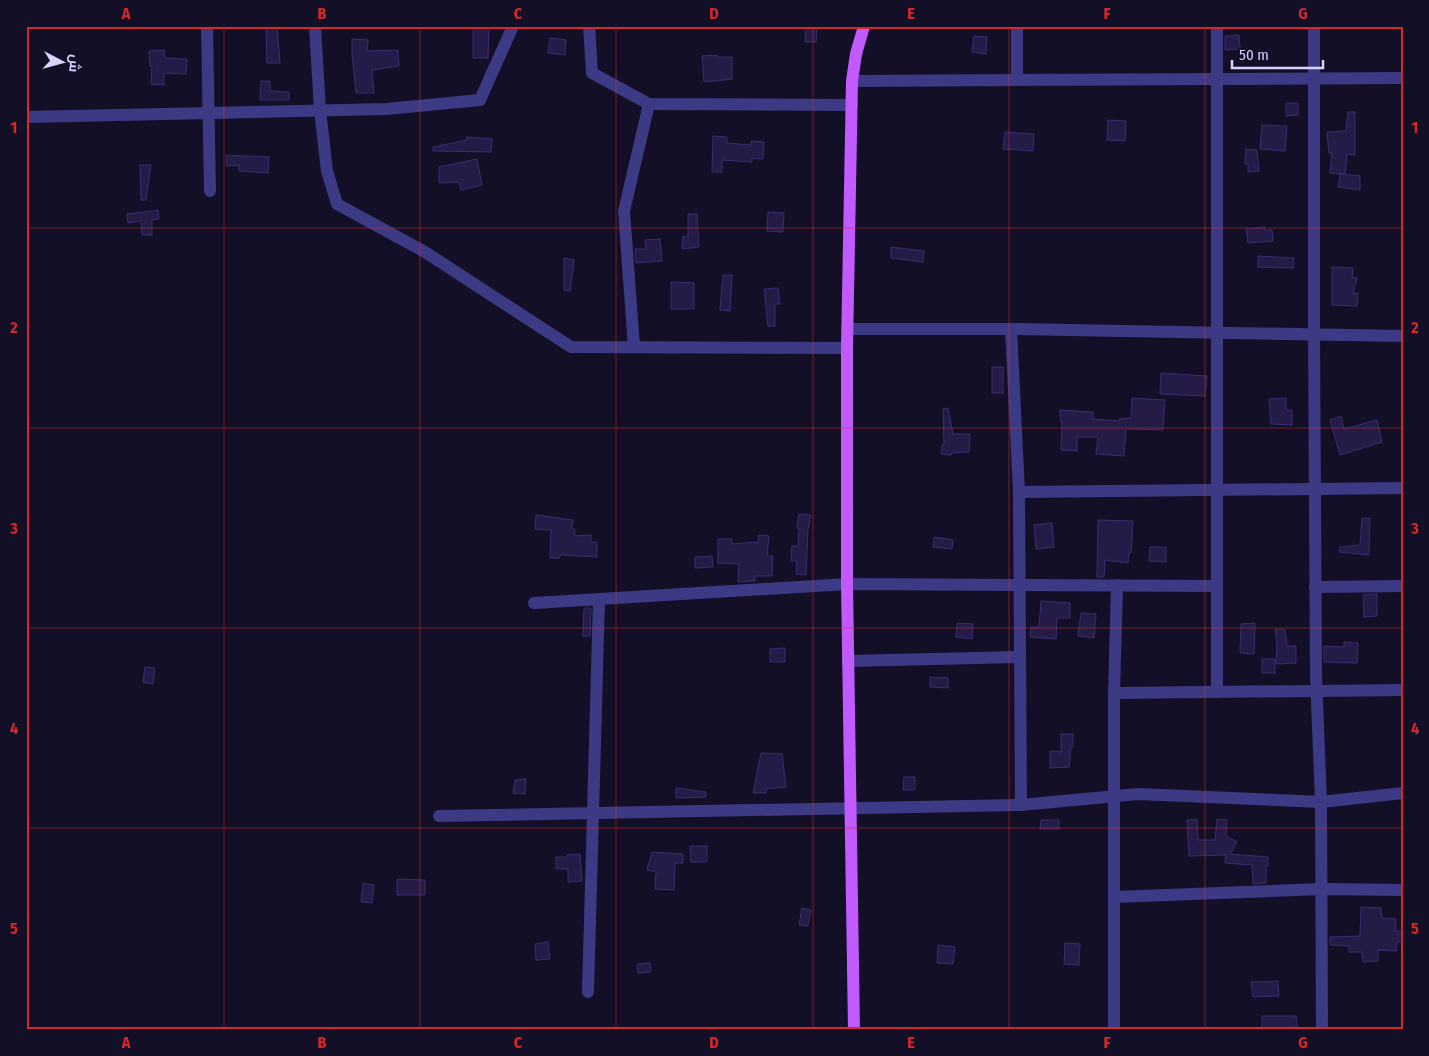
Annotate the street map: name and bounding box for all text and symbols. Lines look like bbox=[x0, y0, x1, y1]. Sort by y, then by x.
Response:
text: A bbox=[121, 4, 131, 23]
text: B bbox=[318, 4, 327, 23]
text: C bbox=[514, 4, 523, 23]
text: D bbox=[709, 4, 719, 23]
text: E bbox=[907, 4, 915, 23]
text: F bbox=[1103, 4, 1111, 23]
text: G bbox=[1298, 4, 1308, 23]
north arrow bbox=[38, 38, 88, 88]
scale bar bbox=[1232, 38, 1323, 70]
text: 50 m bbox=[1239, 46, 1269, 64]
text: ش bbox=[65, 53, 84, 73]
text: 1 bbox=[11, 118, 17, 137]
text: 1 bbox=[1412, 118, 1418, 137]
text: 2 bbox=[9, 318, 18, 337]
text: 2 bbox=[1410, 318, 1419, 337]
text: 3 bbox=[9, 519, 18, 538]
text: 3 bbox=[1410, 519, 1419, 538]
text: 4 bbox=[10, 719, 18, 738]
text: 4 bbox=[1411, 719, 1419, 738]
text: 5 bbox=[10, 919, 18, 938]
text: 5 bbox=[1411, 919, 1419, 938]
text: A bbox=[121, 1033, 131, 1052]
text: B bbox=[318, 1033, 327, 1052]
text: C bbox=[514, 1033, 523, 1052]
text: D bbox=[709, 1033, 719, 1052]
text: E bbox=[907, 1033, 915, 1052]
text: F bbox=[1103, 1033, 1111, 1052]
text: G bbox=[1298, 1033, 1308, 1052]

